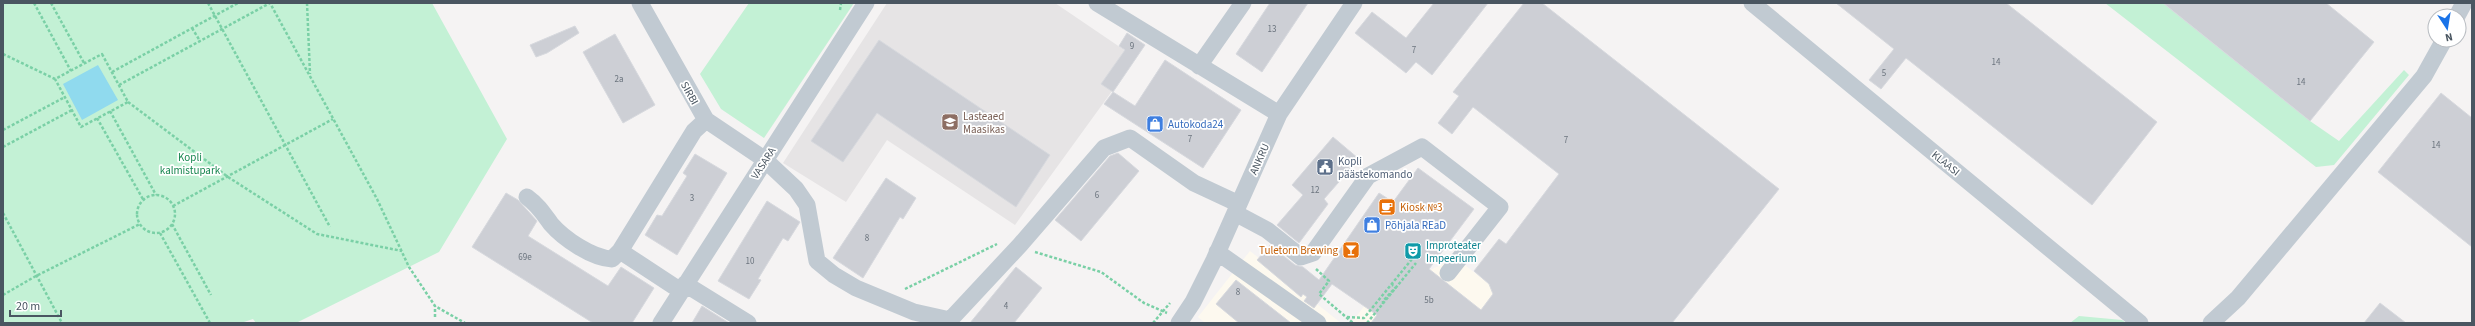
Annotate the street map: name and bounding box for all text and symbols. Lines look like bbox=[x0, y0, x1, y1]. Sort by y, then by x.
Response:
north arrow bbox=[2427, 8, 2467, 48]
house number: 13 bbox=[1268, 23, 1277, 36]
text: N bbox=[2444, 29, 2454, 45]
house number: 9 bbox=[1130, 40, 1135, 53]
house number: 7 bbox=[1412, 44, 1417, 57]
house number: 14 bbox=[1992, 56, 2001, 69]
house number: 5 bbox=[1882, 67, 1887, 80]
house number: 2a bbox=[614, 73, 624, 86]
house number: 14 bbox=[2297, 76, 2306, 89]
street label: SIRBI bbox=[677, 79, 702, 108]
place label: Lasteaed Maasikas bbox=[963, 109, 1005, 137]
school or university icon: Lasteaed Maasikas bbox=[940, 112, 960, 132]
shop icon: Autokoda24 bbox=[1145, 114, 1165, 134]
place label: Autokoda24 bbox=[1168, 117, 1224, 132]
house number: 7 bbox=[1188, 133, 1193, 146]
house number: 7 bbox=[1564, 134, 1569, 147]
house number: 14 bbox=[2432, 139, 2441, 152]
street label: ANKRU bbox=[1246, 141, 1273, 177]
street label: VASARA bbox=[747, 144, 779, 182]
street label: KLAASI bbox=[1928, 147, 1963, 179]
park label: Kopli kalmistupark bbox=[160, 150, 221, 178]
place label: Kopli päästekomando bbox=[1338, 154, 1412, 182]
public building icon: Kopli päästekomando bbox=[1315, 157, 1335, 177]
house number: 12 bbox=[1311, 184, 1320, 197]
house number: 6 bbox=[1095, 189, 1100, 202]
house number: 3 bbox=[690, 192, 695, 205]
cafe icon: Kiosk №3 bbox=[1377, 197, 1397, 217]
place label: Kiosk №3 bbox=[1400, 200, 1443, 215]
shop icon: Põhjala REaD bbox=[1362, 215, 1382, 235]
place label: Põhjala REaD bbox=[1385, 218, 1446, 233]
house number: 8 bbox=[865, 232, 870, 245]
place label: Improteater Impeerium bbox=[1426, 238, 1481, 266]
bar icon: Tuletorn Brewing bbox=[1341, 240, 1361, 260]
theatre icon: Improteater Impeerium bbox=[1403, 241, 1423, 261]
place label: Tuletorn Brewing bbox=[1259, 243, 1338, 258]
house number: 69e bbox=[518, 251, 532, 264]
house number: 10 bbox=[746, 255, 755, 268]
house number: 8 bbox=[1236, 286, 1241, 299]
scale bar bbox=[10, 292, 61, 318]
house number: 5b bbox=[1424, 294, 1434, 307]
text: 20 m bbox=[16, 298, 40, 315]
house number: 4 bbox=[1004, 300, 1009, 313]

